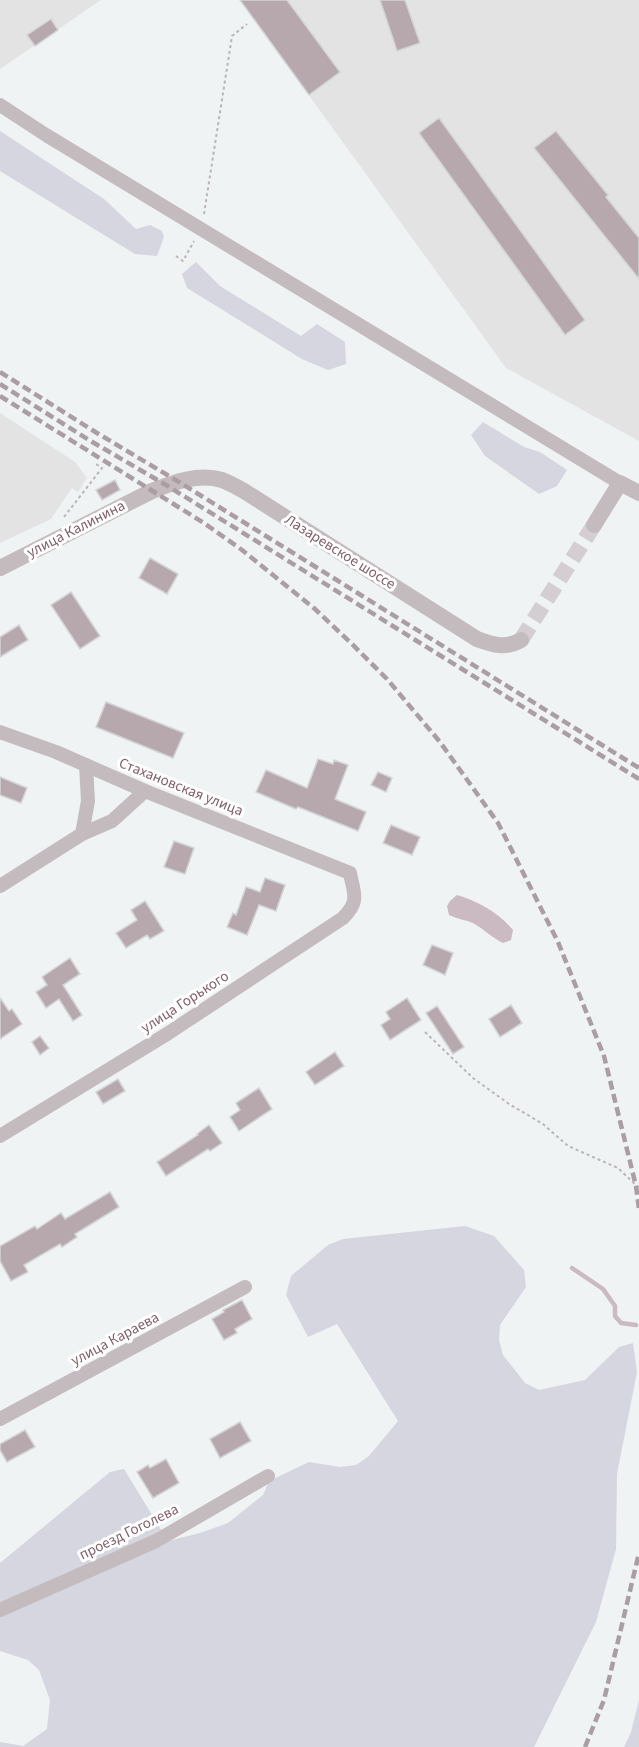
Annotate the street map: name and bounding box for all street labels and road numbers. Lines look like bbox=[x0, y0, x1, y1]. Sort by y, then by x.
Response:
street label: улица Калинина bbox=[23, 495, 129, 563]
street label: Лазаревское шоссе bbox=[280, 509, 400, 595]
street label: Стахановская улица bbox=[116, 752, 246, 822]
street label: улица Горького bbox=[137, 966, 233, 1038]
street label: улица Караева bbox=[67, 1307, 163, 1371]
street label: проезд Гоголева bbox=[76, 1499, 182, 1565]

